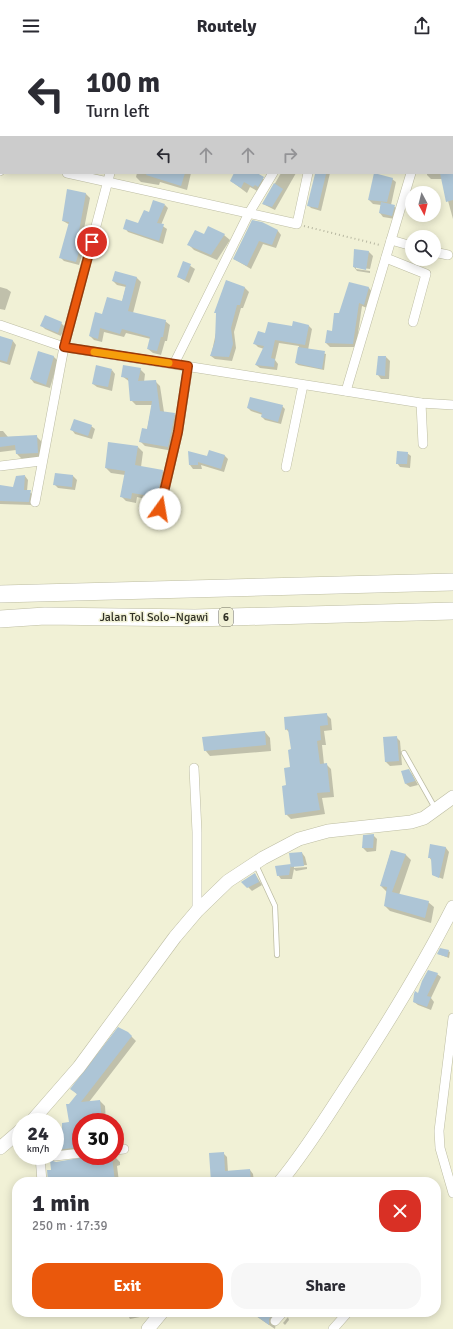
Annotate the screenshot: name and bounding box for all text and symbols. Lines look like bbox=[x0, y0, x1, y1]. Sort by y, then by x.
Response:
icon: menu bbox=[20, 15, 42, 37]
text: Routely bbox=[197, 15, 256, 37]
icon: share bbox=[411, 15, 433, 37]
text: 100 m bbox=[86, 66, 160, 100]
icon: left bbox=[20, 68, 72, 120]
text: Turn left bbox=[86, 100, 149, 122]
icon: left bbox=[153, 144, 175, 166]
icon: ahead bbox=[195, 144, 217, 166]
icon: ahead bbox=[237, 144, 259, 166]
icon: right bbox=[279, 144, 301, 166]
north arrow bbox=[405, 186, 441, 222]
map controls bbox=[405, 186, 441, 266]
pin bbox=[75, 225, 109, 259]
button: search bbox=[405, 230, 441, 266]
icon: arrive bbox=[81, 231, 103, 253]
position arrow bbox=[139, 488, 181, 530]
road number: 6 bbox=[219, 608, 233, 626]
street label: Jalan Tol Solo–Ngawi bbox=[100, 610, 208, 625]
speed limit sign: 30 bbox=[72, 1113, 124, 1165]
text: 24 bbox=[27, 1121, 49, 1146]
text: km/h bbox=[27, 1143, 49, 1155]
text: 1 min bbox=[32, 1188, 90, 1218]
button: close bbox=[379, 1190, 421, 1232]
text: 250 m · 17:39 bbox=[32, 1218, 108, 1234]
button: Exit bbox=[32, 1263, 223, 1309]
button: Share bbox=[231, 1263, 421, 1309]

